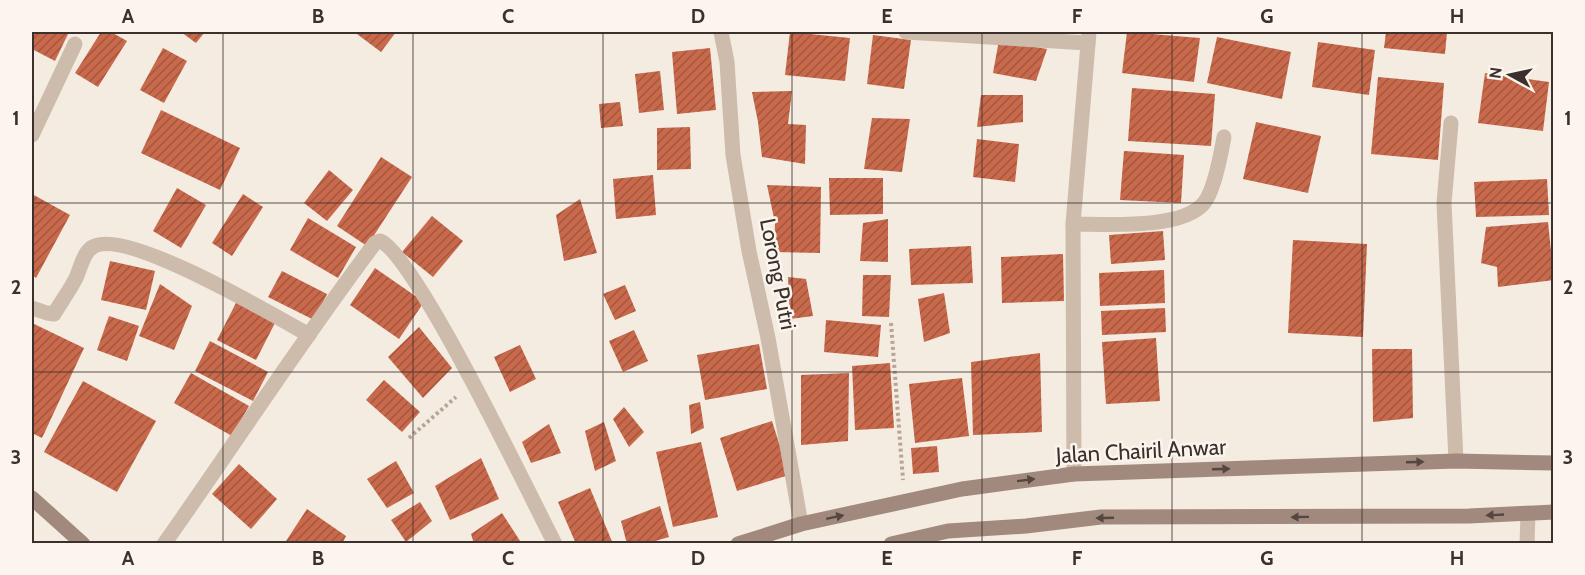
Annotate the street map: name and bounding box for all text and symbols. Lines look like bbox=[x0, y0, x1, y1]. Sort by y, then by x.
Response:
text: A bbox=[122, 4, 135, 28]
text: B bbox=[312, 4, 324, 28]
text: C bbox=[502, 4, 514, 28]
text: D bbox=[691, 4, 705, 28]
text: E bbox=[881, 4, 893, 28]
text: F bbox=[1072, 4, 1083, 28]
text: G bbox=[1260, 4, 1274, 28]
text: H bbox=[1450, 4, 1464, 28]
north arrow bbox=[1480, 45, 1540, 105]
text: N bbox=[1485, 66, 1506, 80]
text: 1 bbox=[12, 106, 20, 130]
text: 1 bbox=[1564, 106, 1572, 130]
street label: Lorong Putri bbox=[754, 216, 802, 332]
text: 2 bbox=[11, 275, 21, 299]
text: 2 bbox=[1563, 275, 1573, 299]
street label: Jalan Chairil Anwar bbox=[1054, 433, 1227, 469]
text: 3 bbox=[11, 445, 21, 469]
text: 3 bbox=[1563, 445, 1573, 469]
one-way arrow bbox=[1406, 458, 1425, 467]
one-way arrow bbox=[1211, 464, 1230, 474]
one-way arrow bbox=[1017, 476, 1036, 485]
one-way arrow bbox=[1486, 510, 1505, 520]
one-way arrow bbox=[825, 511, 844, 521]
one-way arrow bbox=[1291, 512, 1310, 521]
one-way arrow bbox=[1096, 513, 1115, 523]
text: A bbox=[122, 546, 135, 570]
text: B bbox=[312, 546, 324, 570]
text: C bbox=[502, 546, 514, 570]
text: D bbox=[691, 546, 705, 570]
text: E bbox=[881, 546, 893, 570]
text: F bbox=[1072, 546, 1083, 570]
text: G bbox=[1260, 546, 1274, 570]
text: H bbox=[1450, 546, 1464, 570]

